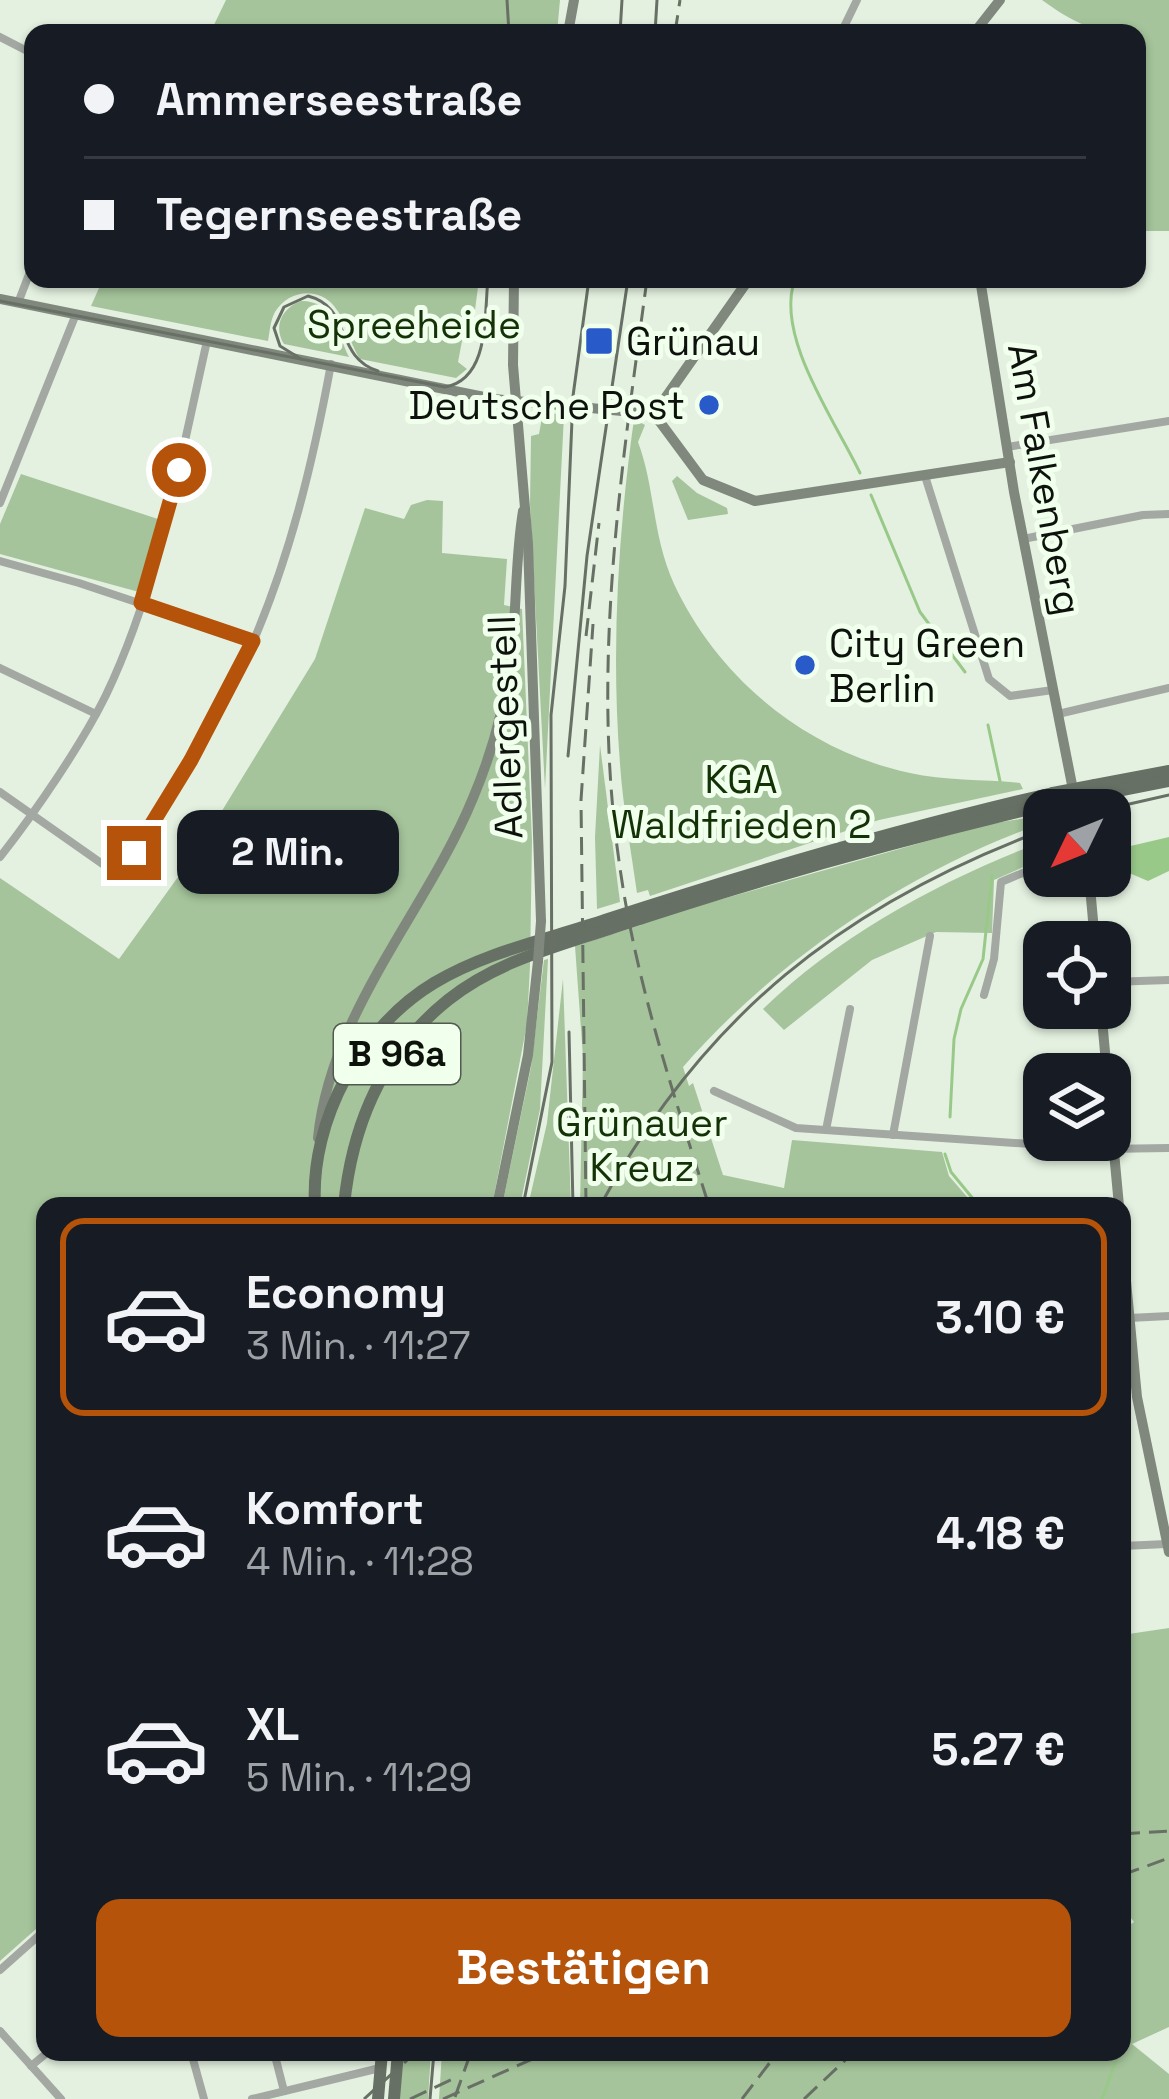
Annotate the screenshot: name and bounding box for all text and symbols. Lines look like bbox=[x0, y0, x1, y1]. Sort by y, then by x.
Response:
text: Ammerseestraße bbox=[156, 71, 522, 128]
text: Tegernseestraße bbox=[156, 186, 522, 243]
park label: Spreeheide bbox=[307, 300, 521, 349]
place label: Grünau bbox=[626, 317, 760, 366]
marker: Grünau bbox=[583, 325, 615, 357]
street label: Am Falkenberg bbox=[997, 339, 1093, 619]
place label: Deutsche Post bbox=[408, 381, 685, 430]
marker: Deutsche Post bbox=[696, 392, 722, 418]
route start bbox=[152, 443, 206, 497]
street label: Adlergestell bbox=[477, 614, 533, 840]
place label: City Green Berlin bbox=[829, 619, 1025, 713]
marker: City Green Berlin bbox=[792, 652, 818, 678]
park label: KGA Waldfrieden 2 bbox=[610, 755, 872, 849]
north arrow bbox=[1023, 789, 1131, 897]
map controls bbox=[1023, 789, 1131, 1161]
callout: 2 Min. bbox=[176, 811, 398, 895]
route end bbox=[107, 826, 161, 880]
text: 2 Min. bbox=[231, 827, 345, 876]
button: locate bbox=[1023, 921, 1131, 1029]
road number: B 96a bbox=[334, 1024, 460, 1084]
button: layers bbox=[1023, 1053, 1131, 1161]
park label: Grünauer Kreuz bbox=[556, 1098, 728, 1192]
icon: car bbox=[102, 1263, 210, 1371]
text: Economy bbox=[246, 1264, 446, 1321]
text: 3.10 € bbox=[935, 1289, 1065, 1346]
text: 3 Min. · 11:27 bbox=[246, 1321, 470, 1370]
icon: car bbox=[102, 1479, 210, 1587]
text: Komfort bbox=[246, 1480, 424, 1537]
text: 4.18 € bbox=[936, 1505, 1065, 1562]
text: 4 Min. · 11:28 bbox=[246, 1537, 474, 1586]
icon: car bbox=[102, 1695, 210, 1803]
text: XL bbox=[246, 1696, 299, 1753]
text: 5.27 € bbox=[931, 1721, 1065, 1778]
text: 5 Min. · 11:29 bbox=[246, 1753, 472, 1802]
button: Bestätigen bbox=[96, 1899, 1071, 2037]

